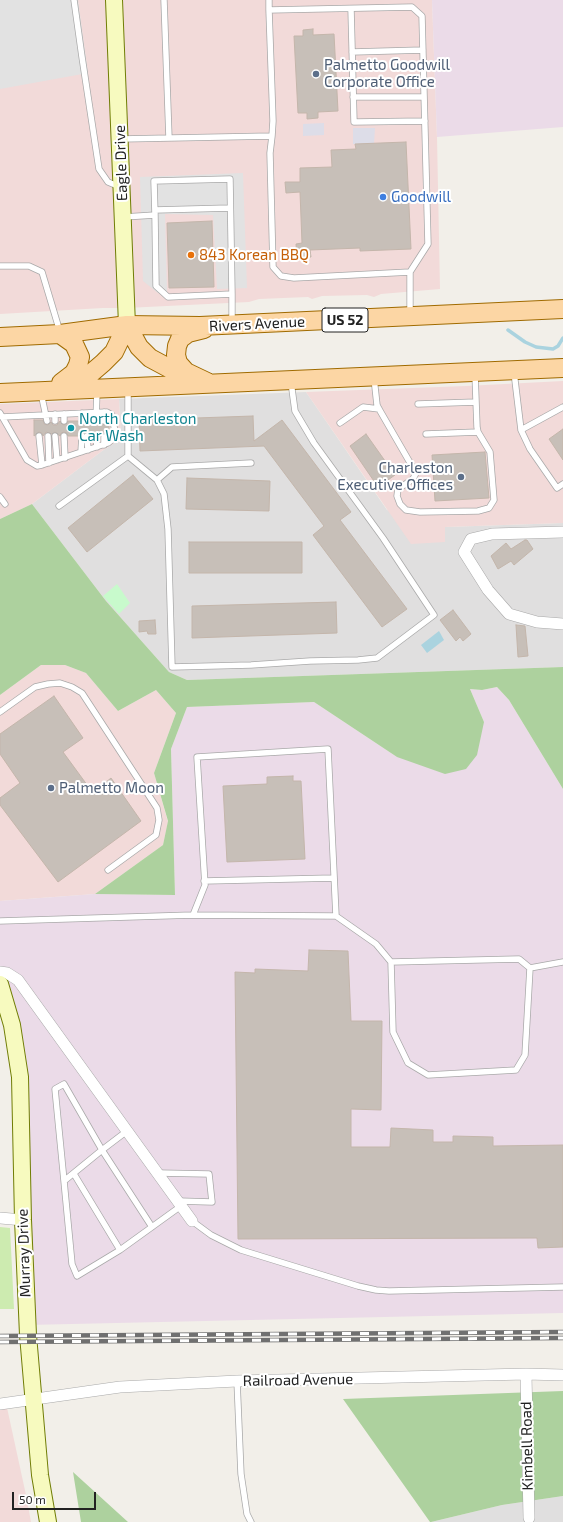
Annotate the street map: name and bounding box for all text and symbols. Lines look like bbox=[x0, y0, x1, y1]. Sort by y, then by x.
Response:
place label: Palmetto Goodwill Corporate Office bbox=[324, 56, 450, 91]
marker: Palmetto Goodwill Corporate Office bbox=[311, 69, 321, 79]
street label: Eagle Drive bbox=[111, 124, 131, 202]
place label: Goodwill bbox=[391, 188, 451, 206]
marker: Goodwill bbox=[378, 192, 388, 202]
place label: 843 Korean BBQ bbox=[199, 246, 309, 264]
marker: 843 Korean BBQ bbox=[186, 250, 196, 260]
road number: US 52 bbox=[322, 308, 368, 332]
street label: Rivers Avenue bbox=[209, 312, 305, 336]
place label: North Charleston Car Wash bbox=[79, 410, 196, 445]
marker: North Charleston Car Wash bbox=[66, 423, 76, 433]
place label: Charleston Executive Offices bbox=[337, 459, 453, 494]
marker: Charleston Executive Offices bbox=[456, 472, 466, 482]
place label: Palmetto Moon bbox=[59, 779, 164, 797]
marker: Palmetto Moon bbox=[46, 783, 56, 793]
street label: Murray Drive bbox=[13, 1208, 35, 1298]
street label: Railroad Avenue bbox=[243, 1370, 353, 1390]
street label: Kimbell Road bbox=[517, 1401, 537, 1491]
scale bar bbox=[14, 1484, 98, 1510]
text: 50 m bbox=[19, 1492, 46, 1506]

